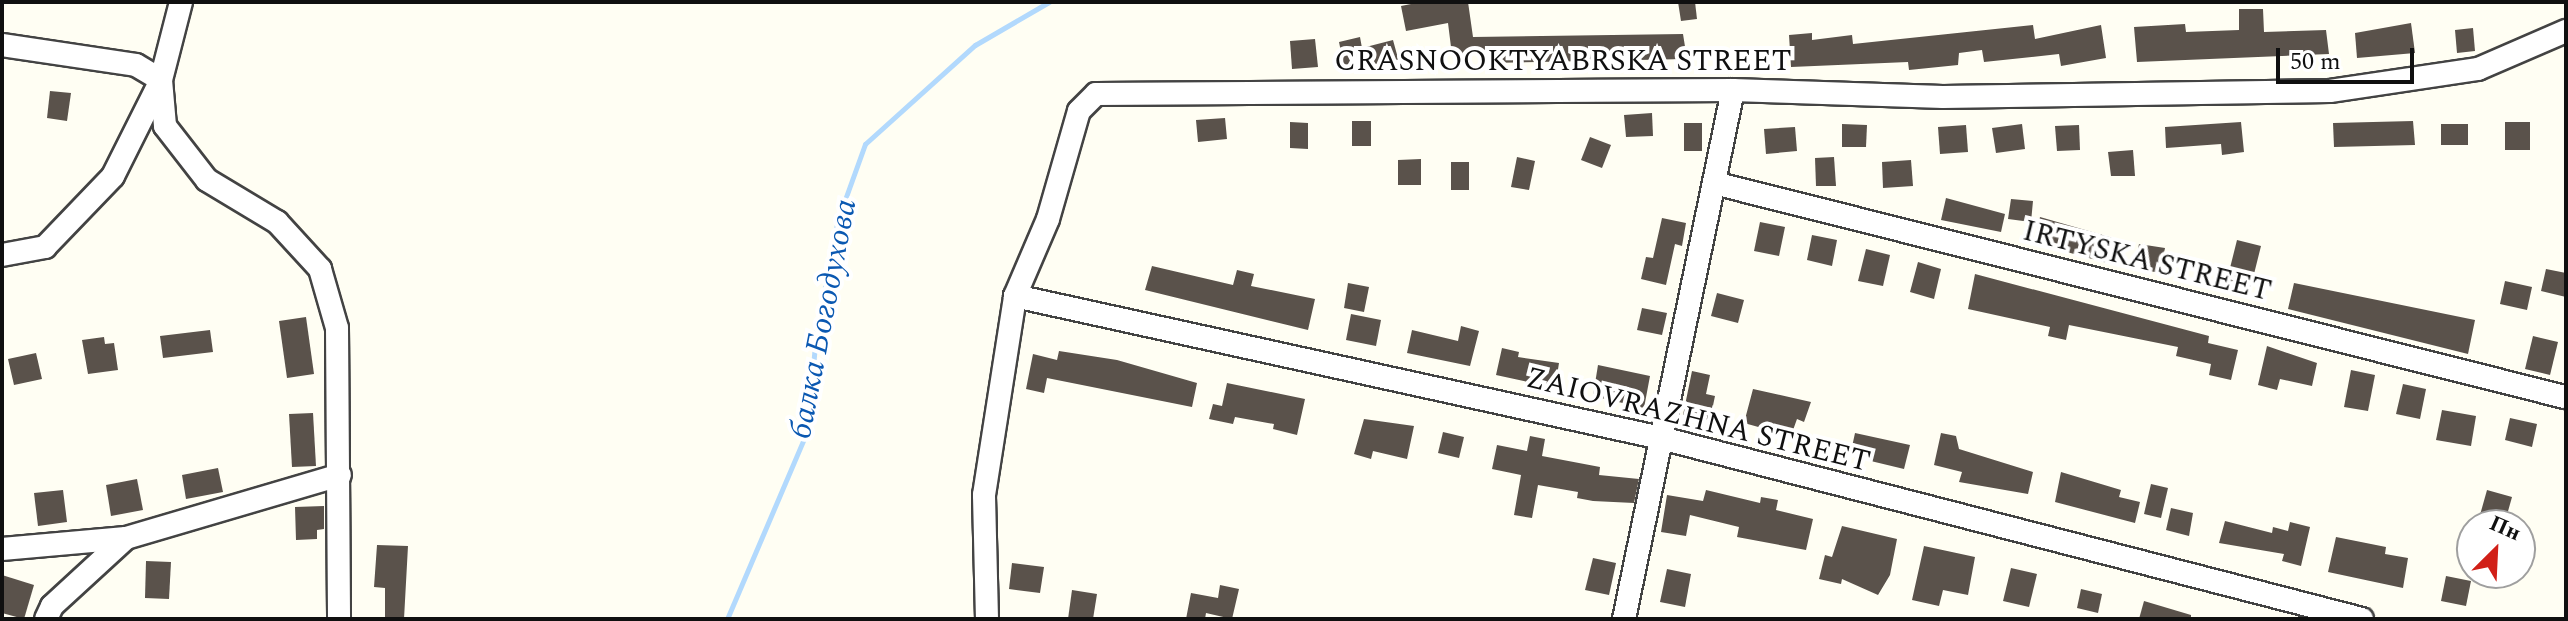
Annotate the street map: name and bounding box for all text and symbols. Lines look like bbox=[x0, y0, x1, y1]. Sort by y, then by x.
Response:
scale bar bbox=[2280, 32, 2418, 82]
street label: CRASNOOKTYABRSKA STREET bbox=[1334, 43, 1792, 79]
text: 50 m bbox=[2290, 44, 2341, 80]
water label: балка Богодухова bbox=[782, 196, 866, 442]
street label: IRTYSKA STREET bbox=[2019, 213, 2275, 309]
street label: ZAIOVRAZHNA STREET bbox=[1522, 360, 1874, 480]
text: Пн bbox=[2484, 507, 2526, 550]
north arrow bbox=[2456, 509, 2536, 589]

